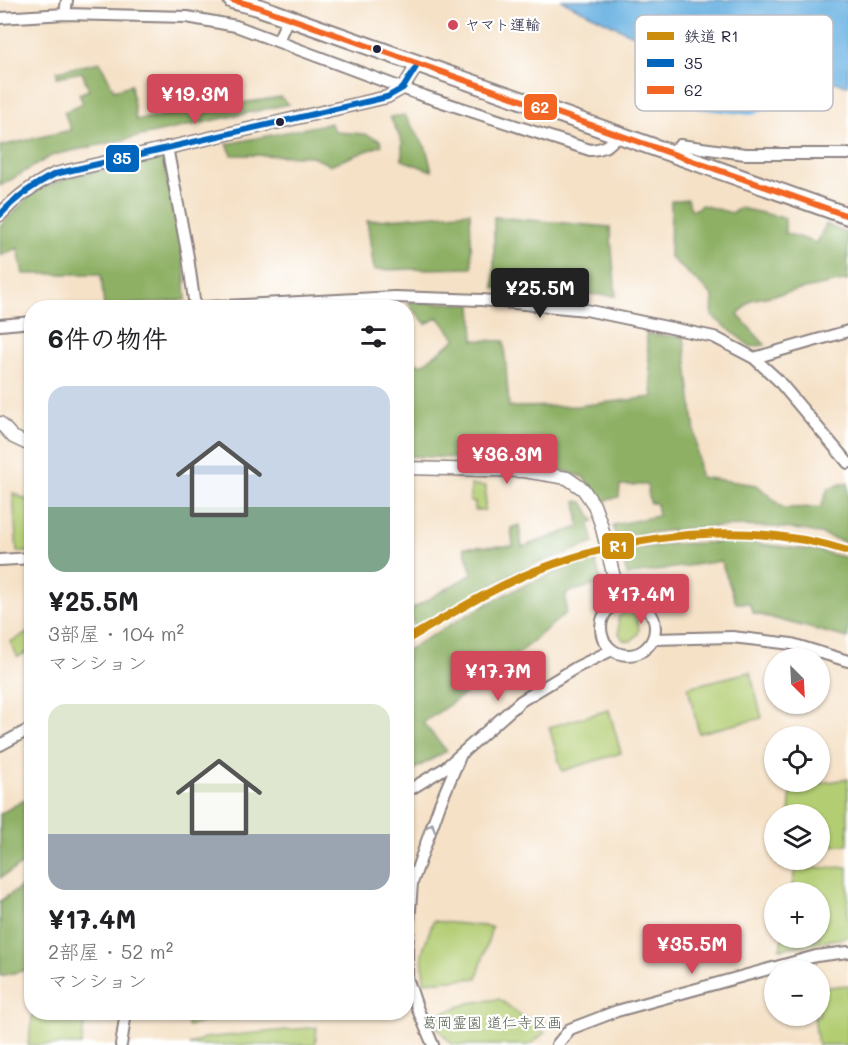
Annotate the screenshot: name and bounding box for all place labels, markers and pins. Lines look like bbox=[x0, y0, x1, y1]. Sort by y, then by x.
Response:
place label: ヤマト運輸 bbox=[465, 14, 540, 34]
marker: ヤマト運輸 bbox=[446, 18, 460, 32]
unlabelled marker bbox=[371, 43, 383, 55]
pin: ¥19.3M bbox=[146, 74, 244, 125]
unlabelled marker bbox=[274, 116, 286, 128]
pin: ¥25.5M bbox=[491, 268, 589, 319]
pin: ¥36.3M bbox=[458, 434, 556, 485]
pin: ¥17.4M bbox=[592, 574, 690, 625]
pin: ¥17.7M bbox=[449, 651, 547, 702]
pin: ¥35.5M bbox=[643, 924, 741, 975]

